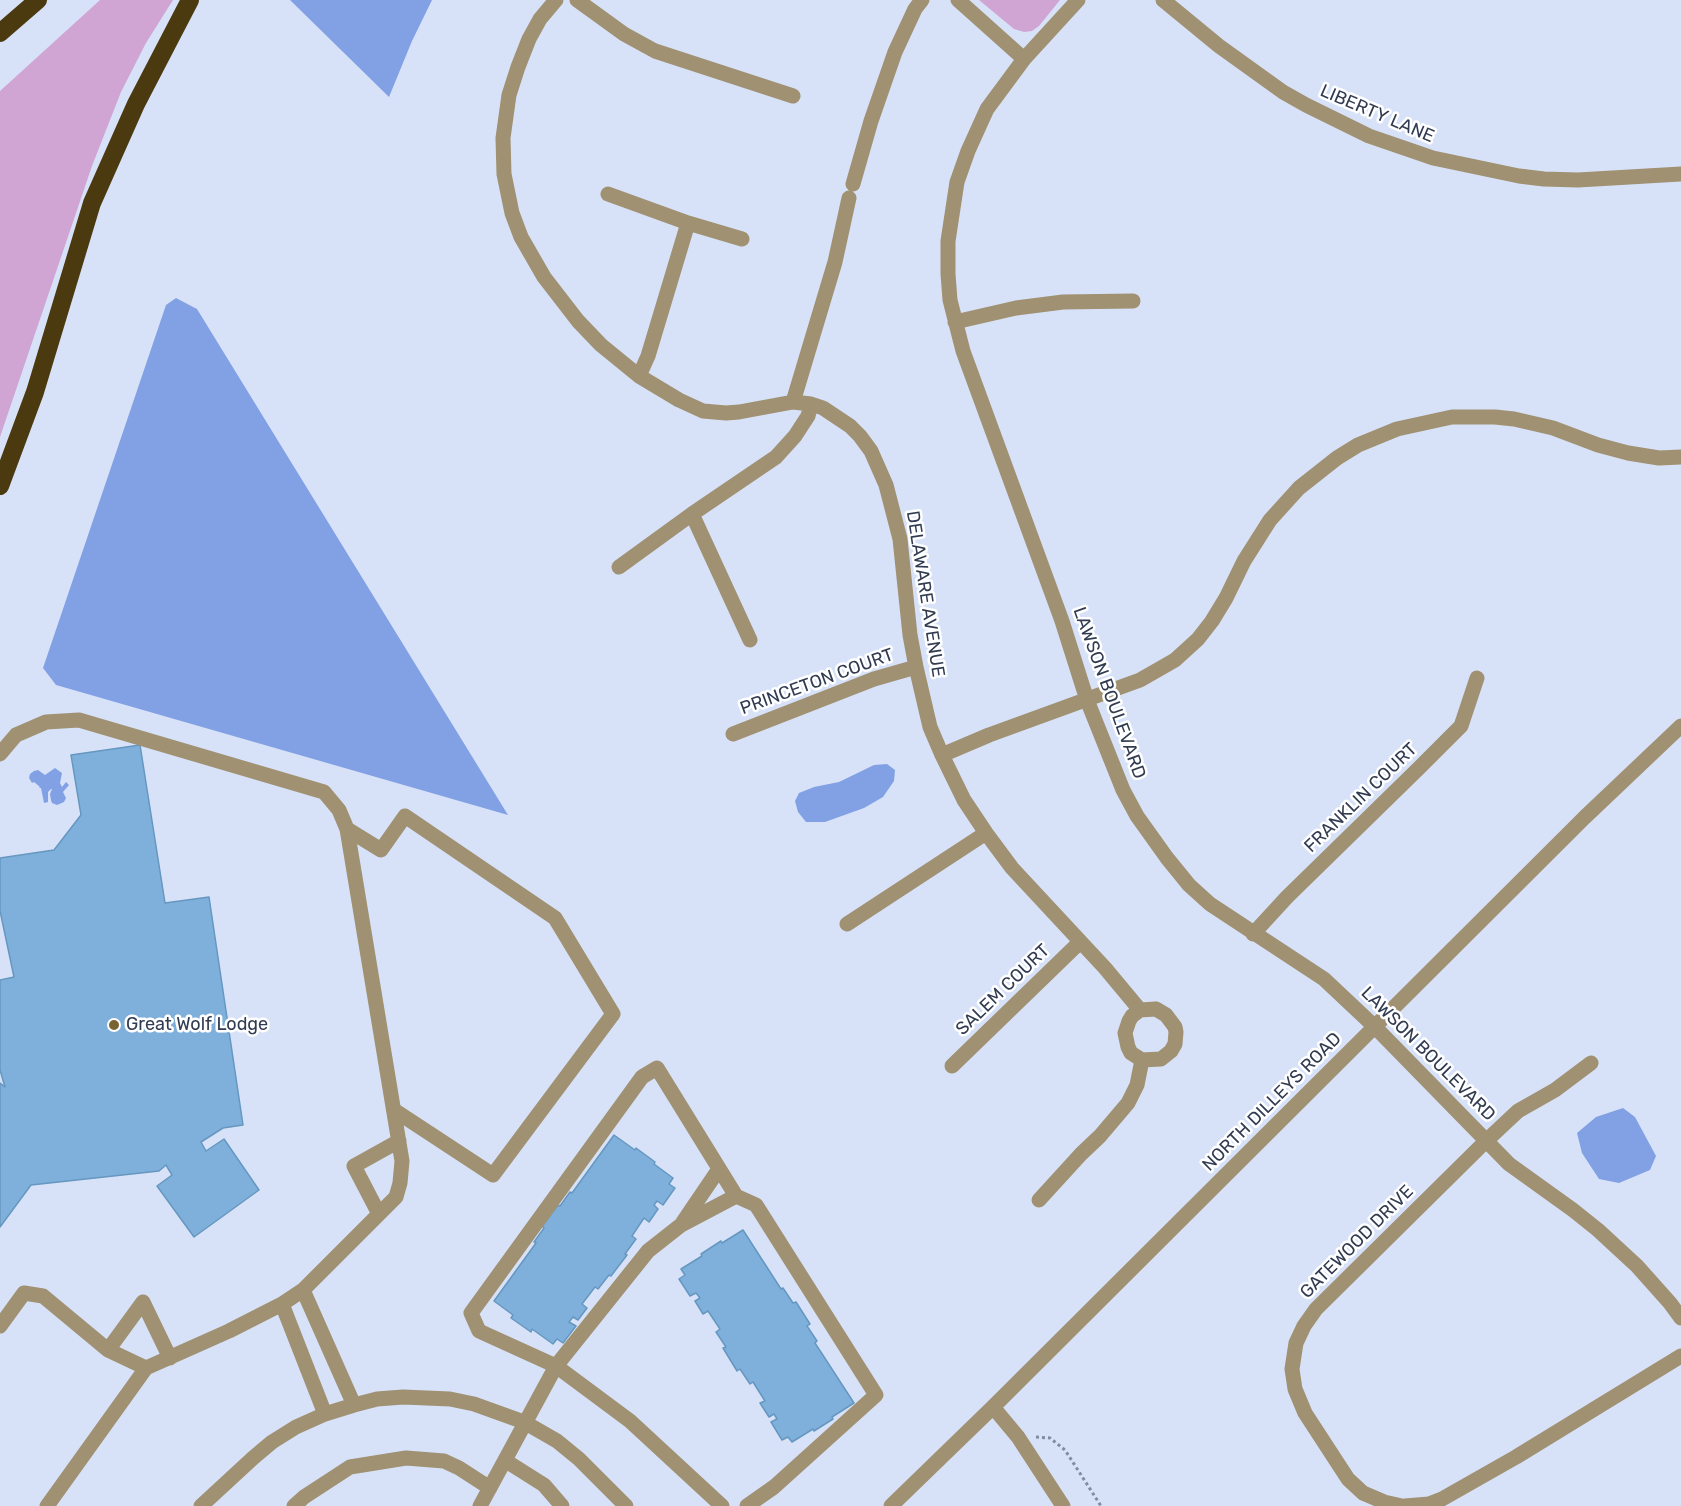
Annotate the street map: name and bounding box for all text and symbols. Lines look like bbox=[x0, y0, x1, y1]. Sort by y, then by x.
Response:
street label: LIBERTY LANE bbox=[1317, 80, 1437, 148]
street label: DELAWARE AVENUE bbox=[901, 509, 949, 679]
street label: LAWSON BOULEVARD bbox=[1068, 604, 1150, 782]
street label: PRINCETON COURT bbox=[737, 644, 897, 720]
street label: FRANKLIN COURT bbox=[1300, 739, 1422, 857]
street label: SALEM COURT bbox=[952, 940, 1054, 1040]
street label: LAWSON BOULEVARD bbox=[1356, 982, 1500, 1126]
place label: Great Wolf Lodge bbox=[126, 1014, 268, 1036]
marker: Great Wolf Lodge bbox=[107, 1018, 121, 1032]
street label: NORTH DILLEYS ROAD bbox=[1198, 1028, 1346, 1176]
street label: GATEWOOD DRIVE bbox=[1296, 1181, 1418, 1303]

